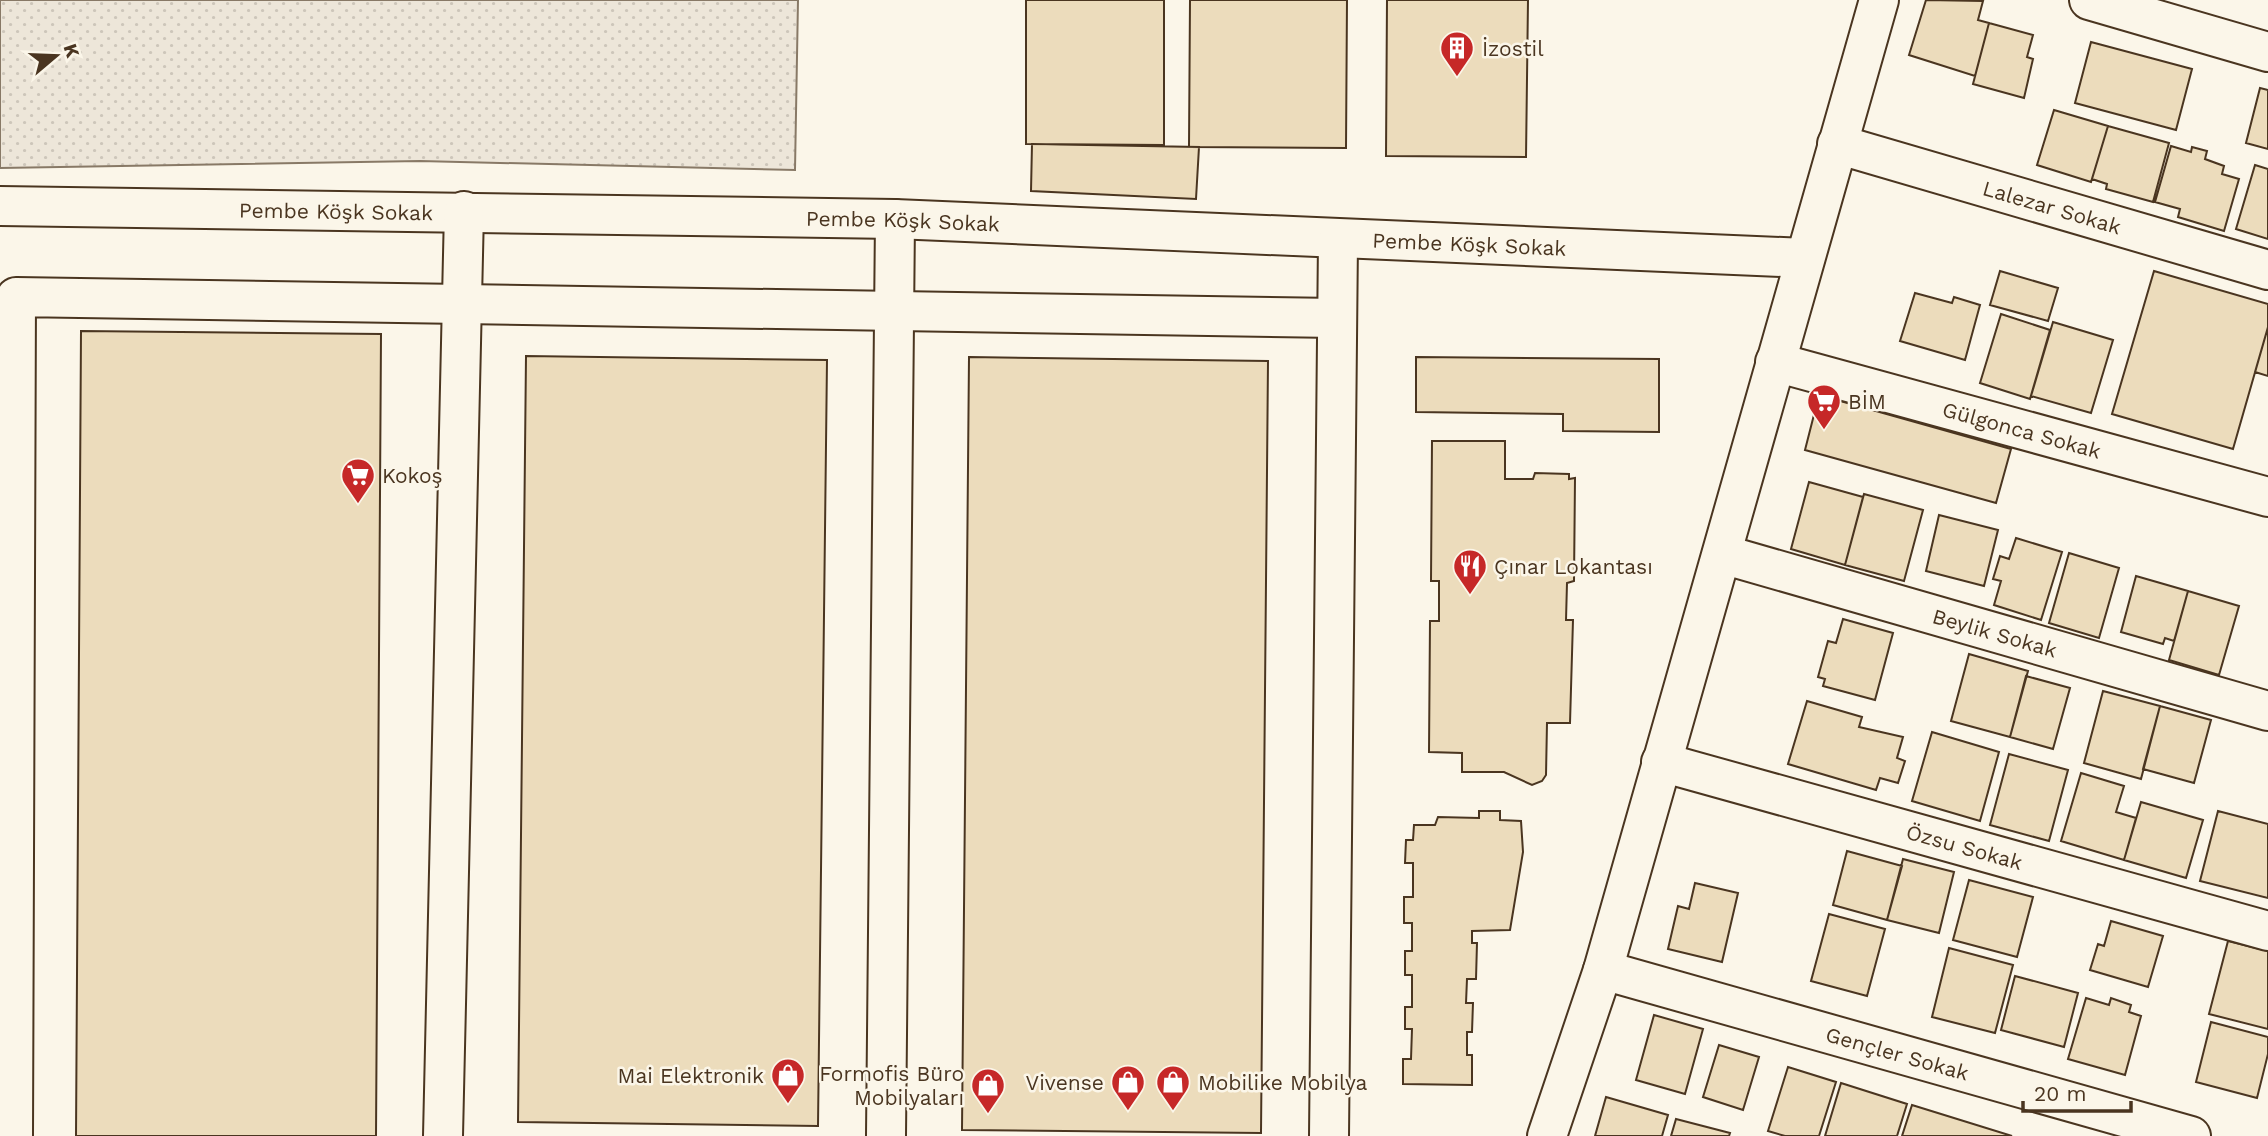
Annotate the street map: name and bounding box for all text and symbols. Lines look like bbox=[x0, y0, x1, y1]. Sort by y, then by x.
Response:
north arrow bbox=[21, 21, 91, 91]
building icon: İzostil bbox=[1438, 29, 1476, 78]
place label: İzostil bbox=[1482, 36, 1544, 61]
text: K bbox=[59, 41, 85, 61]
street label: Lalezar Sokak bbox=[1980, 175, 2124, 239]
street label: Pembe Köşk Sokak bbox=[239, 197, 433, 225]
street label: Pembe Köşk Sokak bbox=[806, 205, 1000, 236]
street label: Pembe Köşk Sokak bbox=[1372, 227, 1567, 260]
supermarket icon: BİM bbox=[1805, 382, 1843, 431]
place label: BİM bbox=[1848, 389, 1886, 414]
street label: Gülgonca Sokak bbox=[1940, 396, 2104, 463]
supermarket icon: Kokoş bbox=[339, 456, 377, 505]
place label: Kokoş bbox=[382, 463, 443, 488]
restaurant icon: Çınar Lokantası bbox=[1451, 547, 1489, 596]
place label: Çınar Lokantası bbox=[1494, 554, 1653, 579]
street label: Beylik Sokak bbox=[1930, 603, 2060, 662]
street label: Özsu Sokak bbox=[1903, 818, 2026, 875]
street label: Gençler Sokak bbox=[1823, 1021, 1972, 1085]
shop icon: Mai Elektronik bbox=[769, 1056, 807, 1105]
place label: Formofis Büro Mobilyaları bbox=[819, 1061, 964, 1110]
place label: Mai Elektronik bbox=[618, 1063, 764, 1088]
shop icon: Vivense bbox=[1109, 1063, 1147, 1112]
shop icon: Mobilike Mobilya bbox=[1154, 1063, 1192, 1112]
shop icon: Formofis Büro Mobilyaları bbox=[969, 1066, 1007, 1115]
place label: Vivense bbox=[1026, 1070, 1104, 1095]
place label: Mobilike Mobilya bbox=[1198, 1070, 1368, 1095]
scale bar bbox=[2023, 1070, 2132, 1114]
text: 20 m bbox=[2034, 1081, 2086, 1106]

